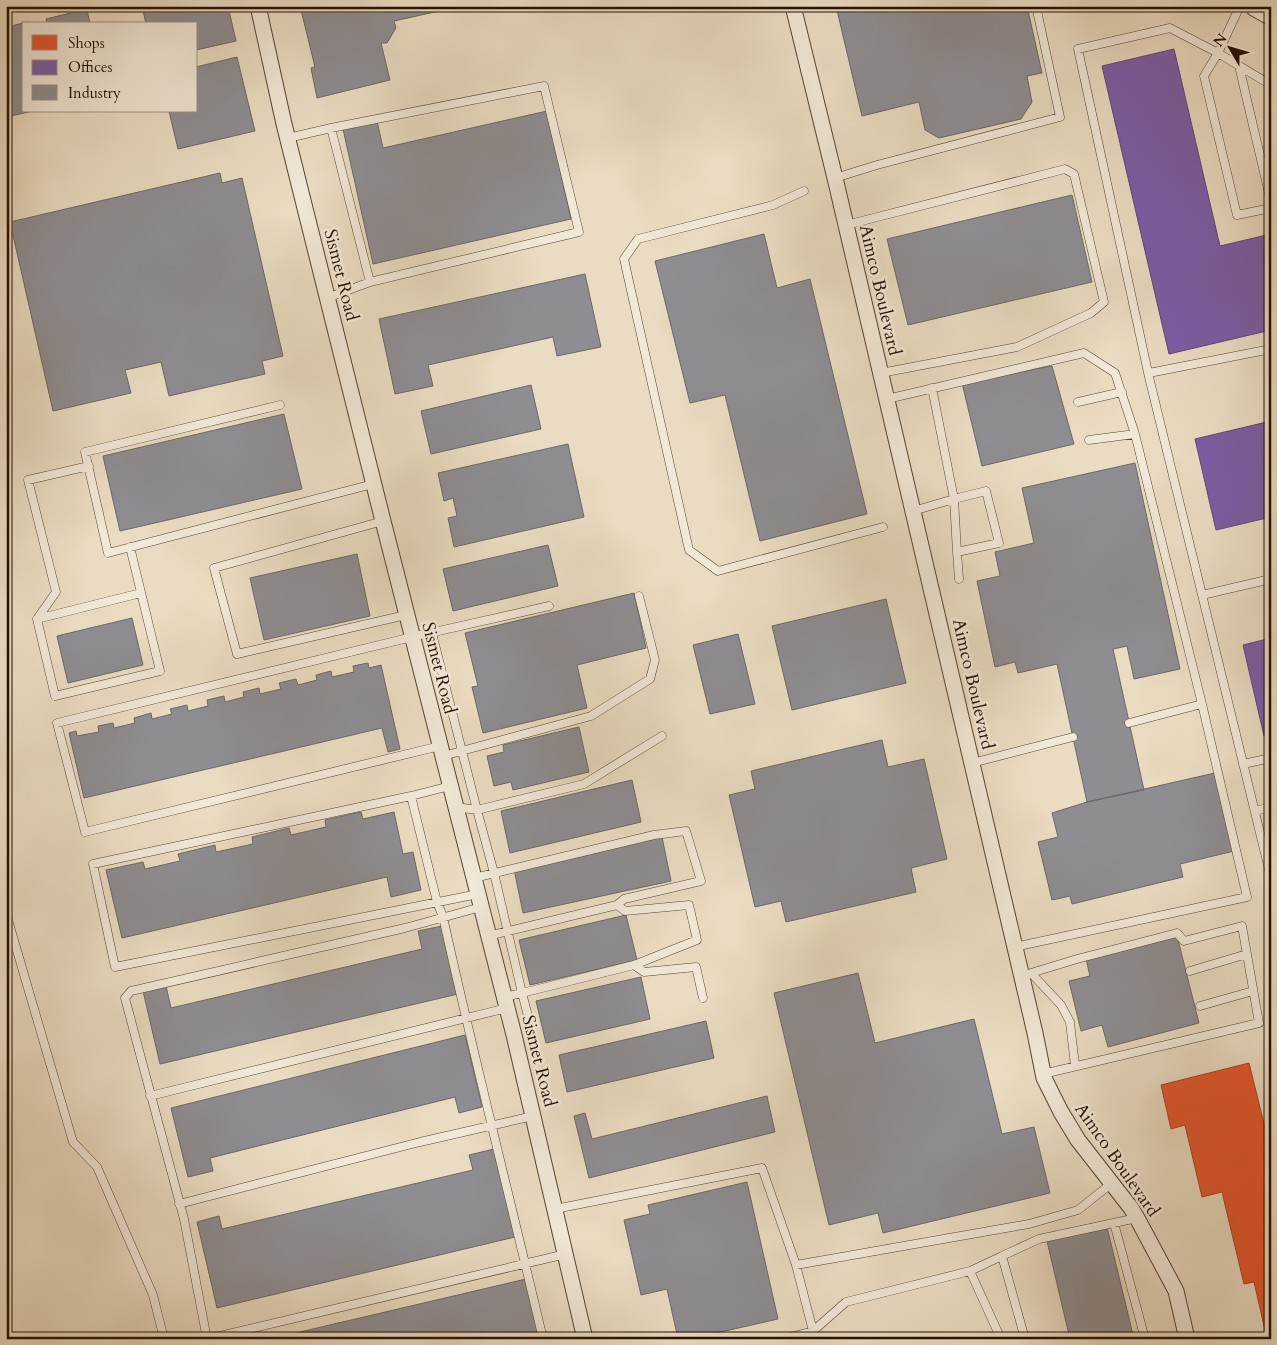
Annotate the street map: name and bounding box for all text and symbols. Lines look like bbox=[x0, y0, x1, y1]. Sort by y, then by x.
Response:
legend bbox=[22, 22, 198, 112]
north arrow bbox=[1204, 22, 1254, 72]
text: N bbox=[1209, 30, 1231, 51]
text: Shops bbox=[68, 33, 105, 53]
text: Offices bbox=[68, 57, 113, 77]
text: Industry bbox=[68, 83, 121, 103]
street label: Aimco Boulevard bbox=[853, 222, 907, 358]
street label: Sismet Road bbox=[318, 227, 365, 324]
street label: Aimco Boulevard bbox=[946, 616, 1000, 752]
street label: Sismet Road bbox=[416, 620, 463, 717]
street label: Sismet Road bbox=[516, 1013, 563, 1110]
street label: Aimco Boulevard bbox=[1068, 1098, 1166, 1222]

